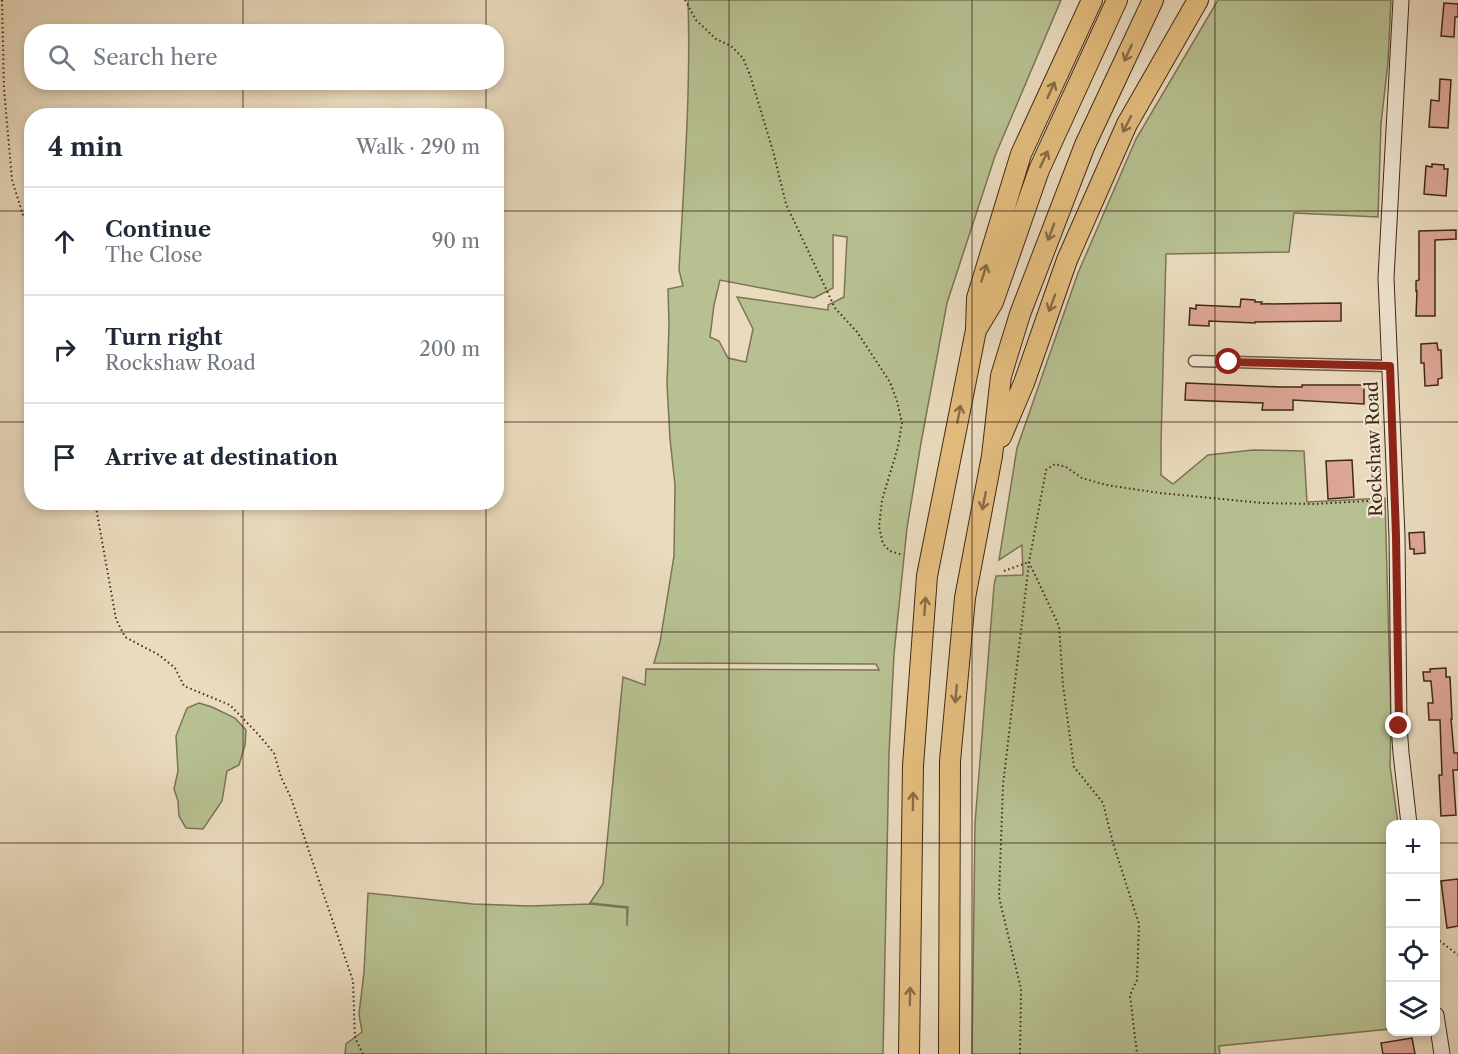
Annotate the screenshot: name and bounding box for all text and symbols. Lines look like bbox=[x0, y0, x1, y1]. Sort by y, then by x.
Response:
search box bbox=[24, 24, 504, 90]
icon: search bbox=[45, 41, 78, 74]
one-way arrow bbox=[1121, 43, 1133, 61]
text: Search here bbox=[93, 44, 218, 71]
one-way arrow bbox=[1045, 81, 1057, 99]
one-way arrow bbox=[1121, 114, 1133, 132]
text: 4 min bbox=[48, 131, 123, 163]
text: Walk · 290 m bbox=[356, 135, 480, 159]
one-way arrow bbox=[1039, 151, 1051, 169]
text: Continue bbox=[105, 216, 211, 243]
one-way arrow bbox=[1045, 222, 1056, 241]
icon: ahead bbox=[48, 225, 81, 258]
text: 90 m bbox=[432, 229, 480, 253]
text: The Close bbox=[105, 243, 203, 267]
one-way arrow bbox=[980, 263, 991, 282]
one-way arrow bbox=[1045, 293, 1056, 312]
text: Turn right bbox=[105, 324, 223, 351]
icon: right bbox=[48, 333, 81, 366]
text: 200 m bbox=[419, 337, 480, 361]
route start bbox=[1215, 348, 1241, 374]
text: Rockshaw Road bbox=[105, 351, 256, 375]
street label: Rockshaw Road bbox=[1361, 381, 1387, 517]
one-way arrow bbox=[954, 405, 965, 425]
icon: arrive bbox=[48, 441, 81, 474]
text: Arrive at destination bbox=[105, 444, 338, 471]
one-way arrow bbox=[978, 491, 989, 511]
one-way arrow bbox=[920, 596, 931, 616]
one-way arrow bbox=[950, 684, 961, 703]
route end bbox=[1385, 712, 1411, 738]
one-way arrow bbox=[907, 791, 919, 811]
map controls bbox=[1386, 820, 1440, 1036]
button: + bbox=[1386, 820, 1440, 874]
button: − bbox=[1386, 874, 1440, 928]
button: locate bbox=[1386, 928, 1440, 982]
button: layers bbox=[1386, 982, 1440, 1036]
one-way arrow bbox=[904, 986, 915, 1006]

